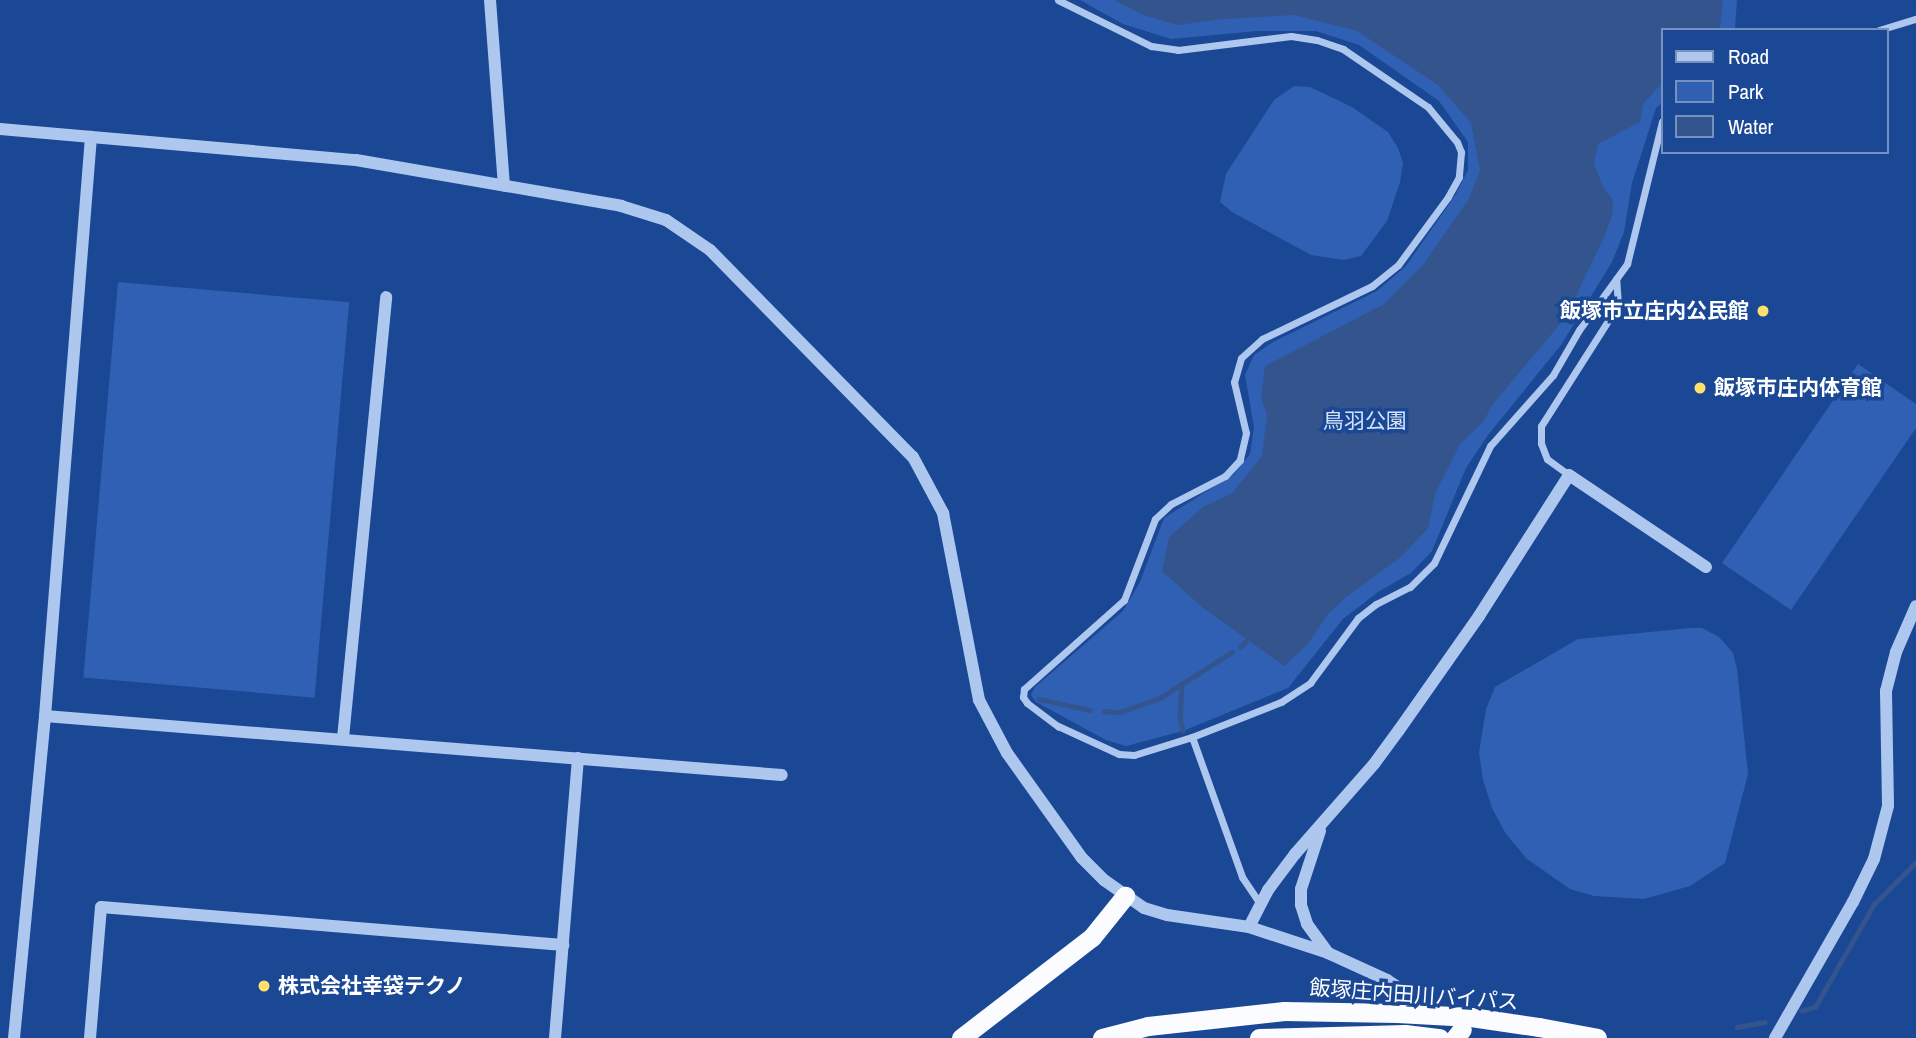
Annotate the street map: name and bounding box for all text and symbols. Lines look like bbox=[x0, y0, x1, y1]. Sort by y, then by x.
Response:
legend bbox=[1660, 28, 1888, 154]
text: Road bbox=[1728, 42, 1769, 71]
text: Park bbox=[1728, 77, 1763, 106]
text: Water bbox=[1728, 112, 1773, 141]
place label: 飯塚市立庄内公民館 bbox=[1560, 298, 1749, 324]
marker: 飯塚市立庄内公民館 bbox=[1755, 303, 1771, 319]
place label: 飯塚市庄内体育館 bbox=[1714, 375, 1882, 401]
marker: 飯塚市庄内体育館 bbox=[1692, 380, 1708, 396]
park label: 鳥羽公園 bbox=[1323, 408, 1407, 434]
place label: 株式会社幸袋テクノ bbox=[278, 973, 467, 999]
street label: 飯塚庄内田川バイパス bbox=[1308, 975, 1520, 1015]
marker: 株式会社幸袋テクノ bbox=[256, 978, 272, 994]

